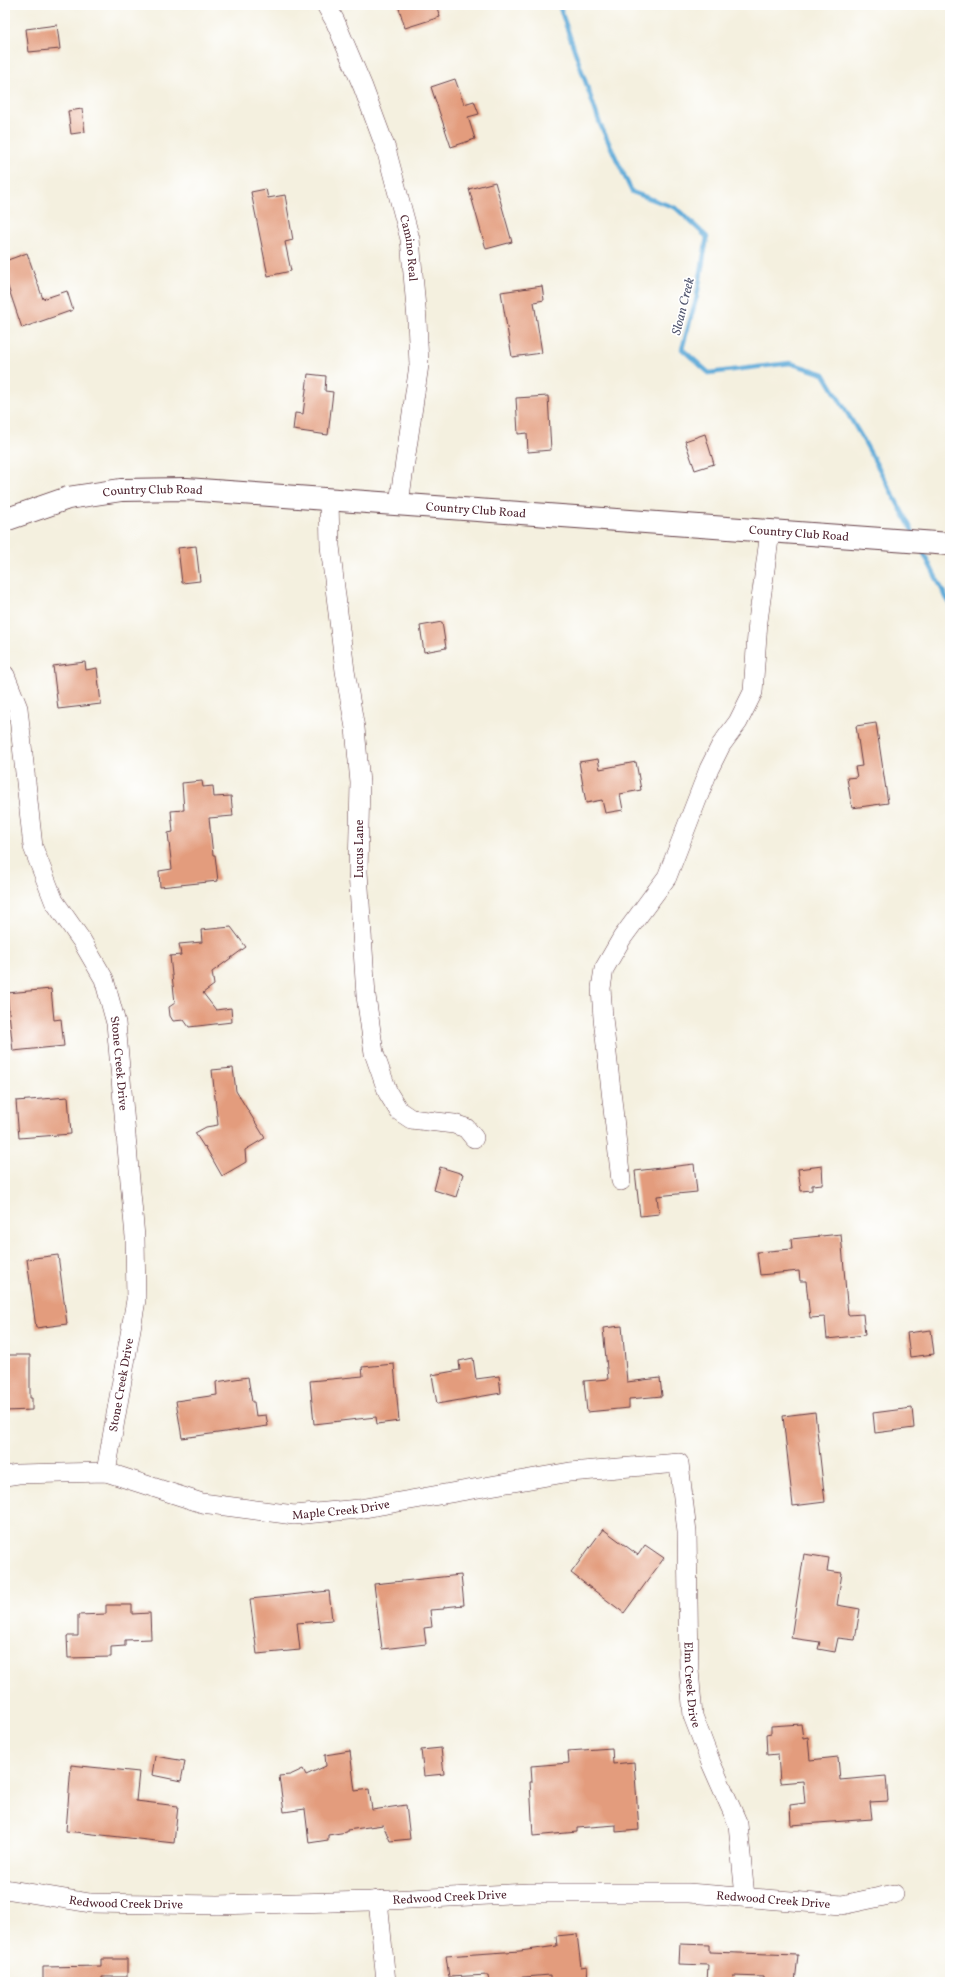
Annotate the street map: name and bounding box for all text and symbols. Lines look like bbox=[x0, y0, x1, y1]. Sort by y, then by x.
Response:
street label: Camino Real bbox=[395, 213, 421, 282]
water label: Sloan Creek bbox=[668, 276, 700, 337]
street label: Country Club Road bbox=[102, 482, 203, 502]
street label: Country Club Road bbox=[425, 499, 527, 522]
street label: Country Club Road bbox=[748, 523, 850, 546]
street label: Lucus Lane bbox=[352, 819, 368, 878]
street label: Stone Creek Drive bbox=[105, 1014, 131, 1112]
street label: Stone Creek Drive bbox=[106, 1337, 138, 1433]
street label: Maple Creek Drive bbox=[291, 1497, 391, 1524]
street label: Elm Creek Drive bbox=[680, 1642, 704, 1731]
street label: Redwood Creek Drive bbox=[392, 1887, 507, 1909]
street label: Redwood Creek Drive bbox=[716, 1888, 831, 1913]
street label: Redwood Creek Drive bbox=[68, 1893, 183, 1913]

